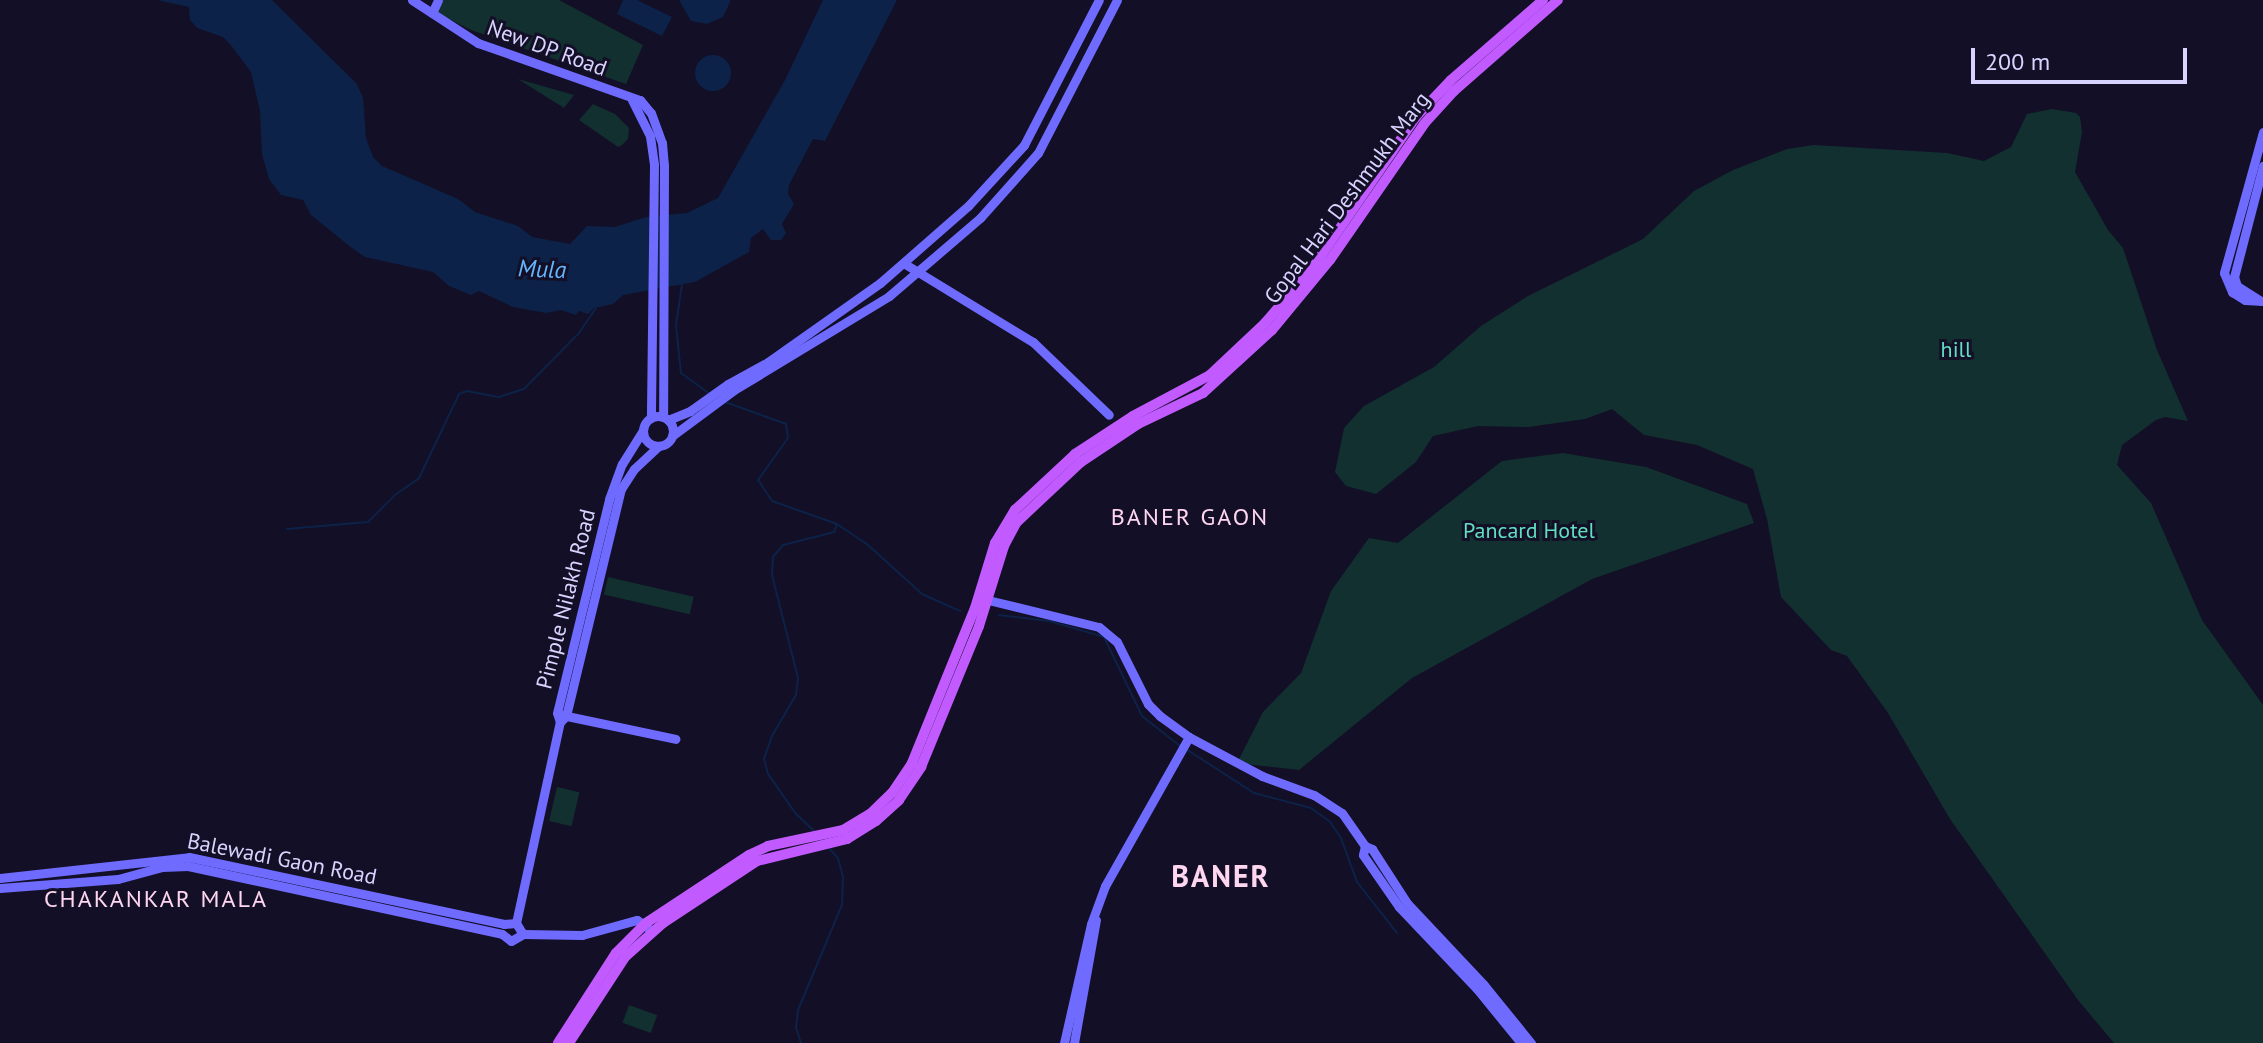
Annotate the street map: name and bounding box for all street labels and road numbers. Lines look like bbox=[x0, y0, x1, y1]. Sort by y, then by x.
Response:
street label: New DP Road bbox=[483, 14, 611, 82]
street label: Gopal Hari Deshmukh Marg bbox=[1259, 87, 1435, 309]
street label: Pimple Nilakh Road bbox=[531, 506, 601, 692]
street label: Balewadi Gaon Road bbox=[185, 828, 379, 890]

